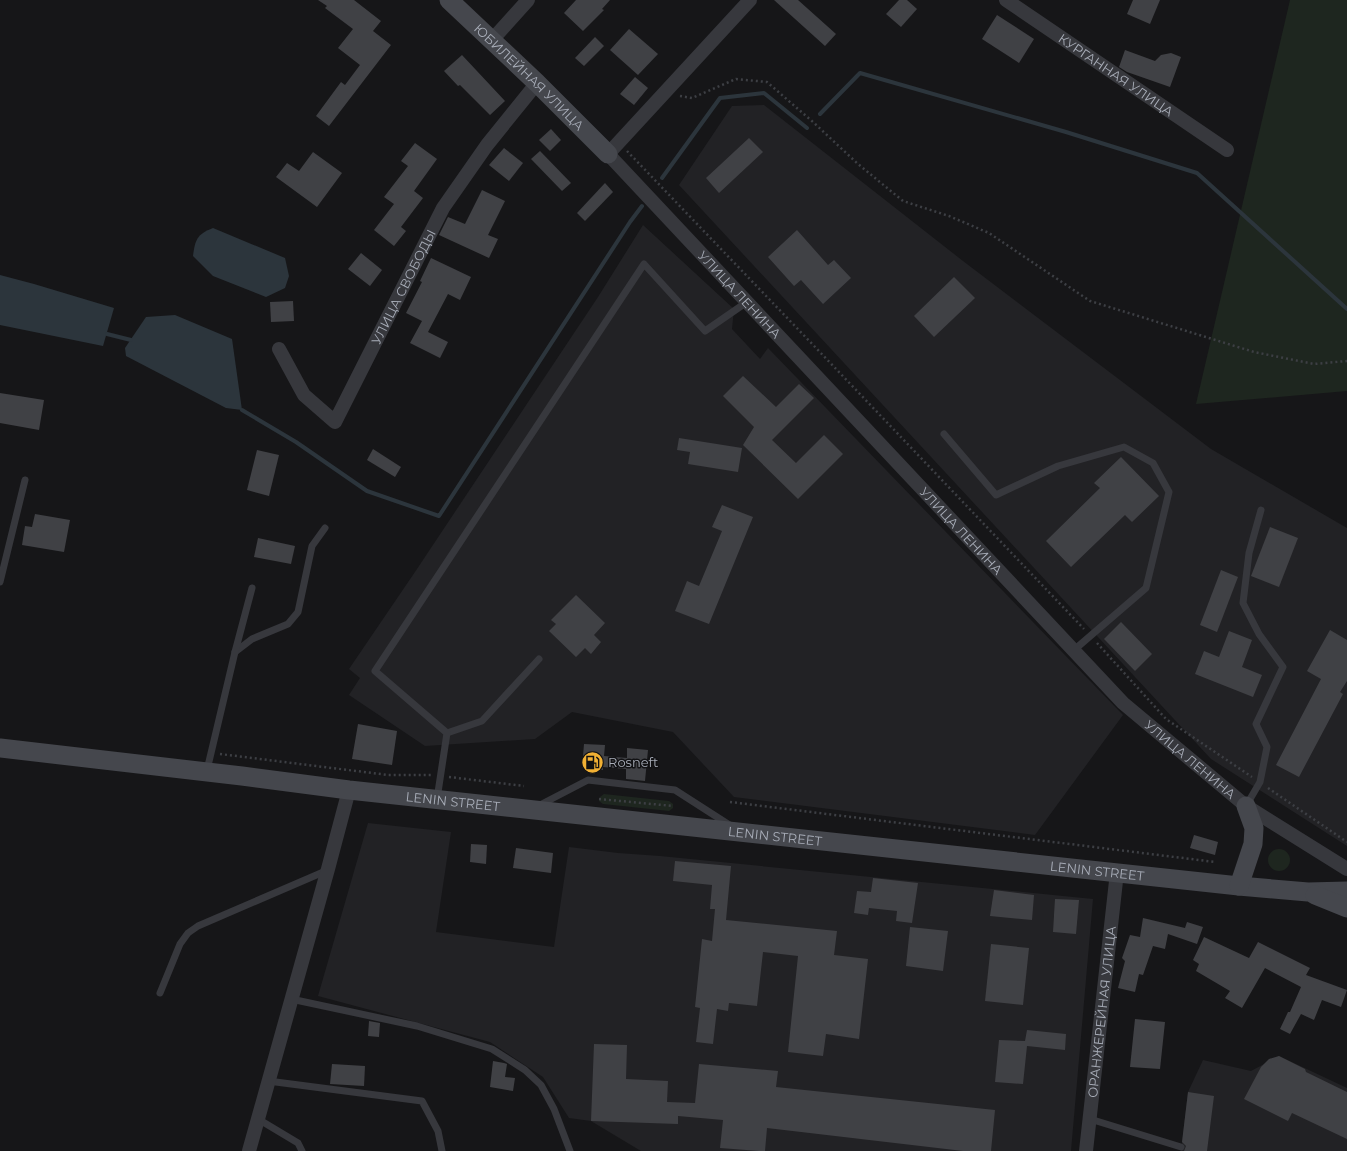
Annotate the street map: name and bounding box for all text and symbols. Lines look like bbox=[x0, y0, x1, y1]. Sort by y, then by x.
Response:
street label: ЮБИЛЕЙНАЯ УЛИЦА bbox=[471, 20, 588, 134]
street label: КУРГАННАЯ УЛИЦА bbox=[1055, 30, 1177, 120]
street label: УЛИЦА СВОБОДЫ bbox=[368, 227, 439, 347]
street label: УЛИЦА ЛЕНИНА bbox=[695, 247, 785, 342]
street label: УЛИЦА ЛЕНИНА bbox=[917, 484, 1006, 578]
street label: УЛИЦА ЛЕНИНА bbox=[1141, 717, 1239, 802]
fuel station icon: Rosneft bbox=[580, 749, 606, 775]
place label: Rosneft bbox=[608, 754, 658, 770]
street label: LENIN STREET bbox=[405, 788, 501, 814]
street label: LENIN STREET bbox=[727, 823, 823, 849]
street label: LENIN STREET bbox=[1049, 858, 1145, 884]
street label: ОРАНЖЕРЕЙНАЯ УЛИЦА bbox=[1084, 925, 1119, 1098]

